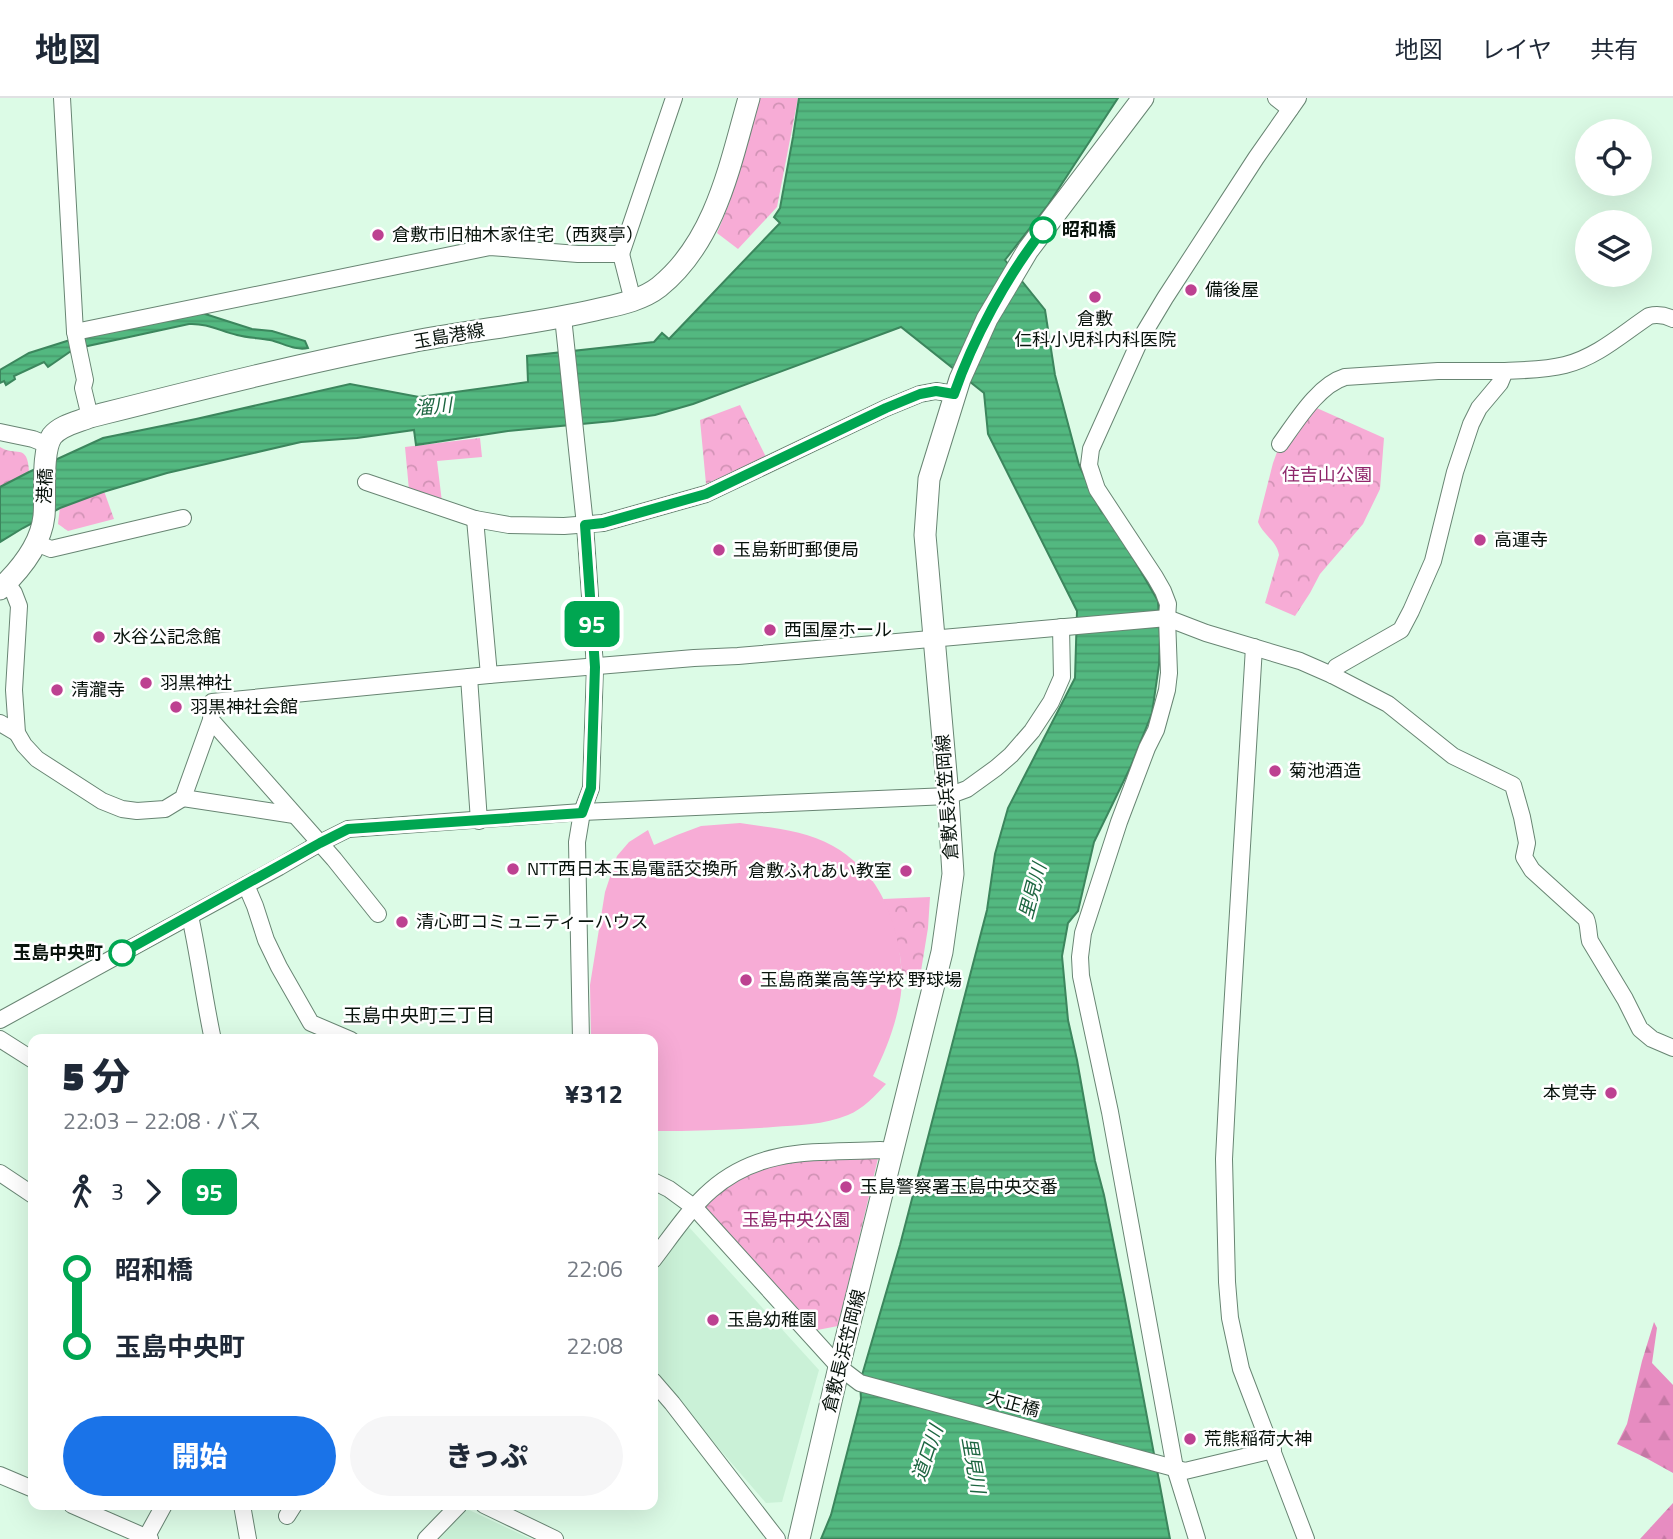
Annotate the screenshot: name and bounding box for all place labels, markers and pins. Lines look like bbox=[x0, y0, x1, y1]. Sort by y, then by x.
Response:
place label: 昭和橋 bbox=[1062, 216, 1116, 243]
marker: 昭和橋 bbox=[1030, 217, 1056, 243]
place label: 倉敷市旧柚木家住宅（西爽亭） bbox=[392, 221, 644, 248]
marker: 倉敷市旧柚木家住宅（西爽亭） bbox=[370, 227, 386, 243]
place label: 備後屋 bbox=[1205, 276, 1259, 303]
marker: 備後屋 bbox=[1183, 282, 1199, 298]
marker: 倉敷 仁科小児科内科医院 bbox=[1087, 289, 1103, 305]
place label: 倉敷 仁科小児科内科医院 bbox=[1014, 305, 1176, 353]
place label: 高運寺 bbox=[1494, 526, 1548, 553]
marker: 高運寺 bbox=[1472, 532, 1488, 548]
place label: 玉島新町郵便局 bbox=[733, 536, 859, 563]
marker: 玉島新町郵便局 bbox=[711, 542, 727, 558]
place label: 西国屋ホール bbox=[784, 616, 892, 643]
marker: 西国屋ホール bbox=[762, 622, 778, 638]
place label: 水谷公記念館 bbox=[113, 623, 221, 650]
marker: 水谷公記念館 bbox=[91, 629, 107, 645]
place label: 羽黒神社 bbox=[160, 669, 232, 696]
marker: 羽黒神社 bbox=[138, 675, 154, 691]
place label: 清瀧寺 bbox=[71, 676, 125, 703]
marker: 清瀧寺 bbox=[49, 682, 65, 698]
place label: 羽黒神社会館 bbox=[190, 693, 298, 720]
marker: 羽黒神社会館 bbox=[168, 699, 184, 715]
place label: 菊池酒造 bbox=[1289, 757, 1361, 784]
marker: 菊池酒造 bbox=[1267, 763, 1283, 779]
place label: NTT西日本玉島電話交換所 bbox=[527, 855, 738, 882]
place label: 倉敷ふれあい教室 bbox=[748, 857, 892, 884]
marker: NTT西日本玉島電話交換所 bbox=[505, 861, 521, 877]
marker: 倉敷ふれあい教室 bbox=[898, 863, 914, 879]
place label: 清心町コミュニティーハウス bbox=[416, 908, 649, 935]
marker: 清心町コミュニティーハウス bbox=[394, 914, 410, 930]
place label: 玉島中央町 bbox=[13, 939, 103, 966]
marker: 玉島中央町 bbox=[109, 940, 135, 966]
place label: 玉島商業高等学校 野球場 bbox=[760, 966, 962, 993]
marker: 玉島商業高等学校 野球場 bbox=[738, 972, 754, 988]
place label: 本覚寺 bbox=[1543, 1079, 1597, 1106]
marker: 本覚寺 bbox=[1603, 1085, 1619, 1101]
place label: 玉島警察署玉島中央交番 bbox=[860, 1173, 1058, 1200]
marker: 玉島警察署玉島中央交番 bbox=[838, 1179, 854, 1195]
place label: 玉島幼稚園 bbox=[727, 1306, 817, 1333]
marker: 玉島幼稚園 bbox=[705, 1312, 721, 1328]
place label: 荒熊稲荷大神 bbox=[1204, 1425, 1312, 1452]
marker: 荒熊稲荷大神 bbox=[1182, 1431, 1198, 1447]

